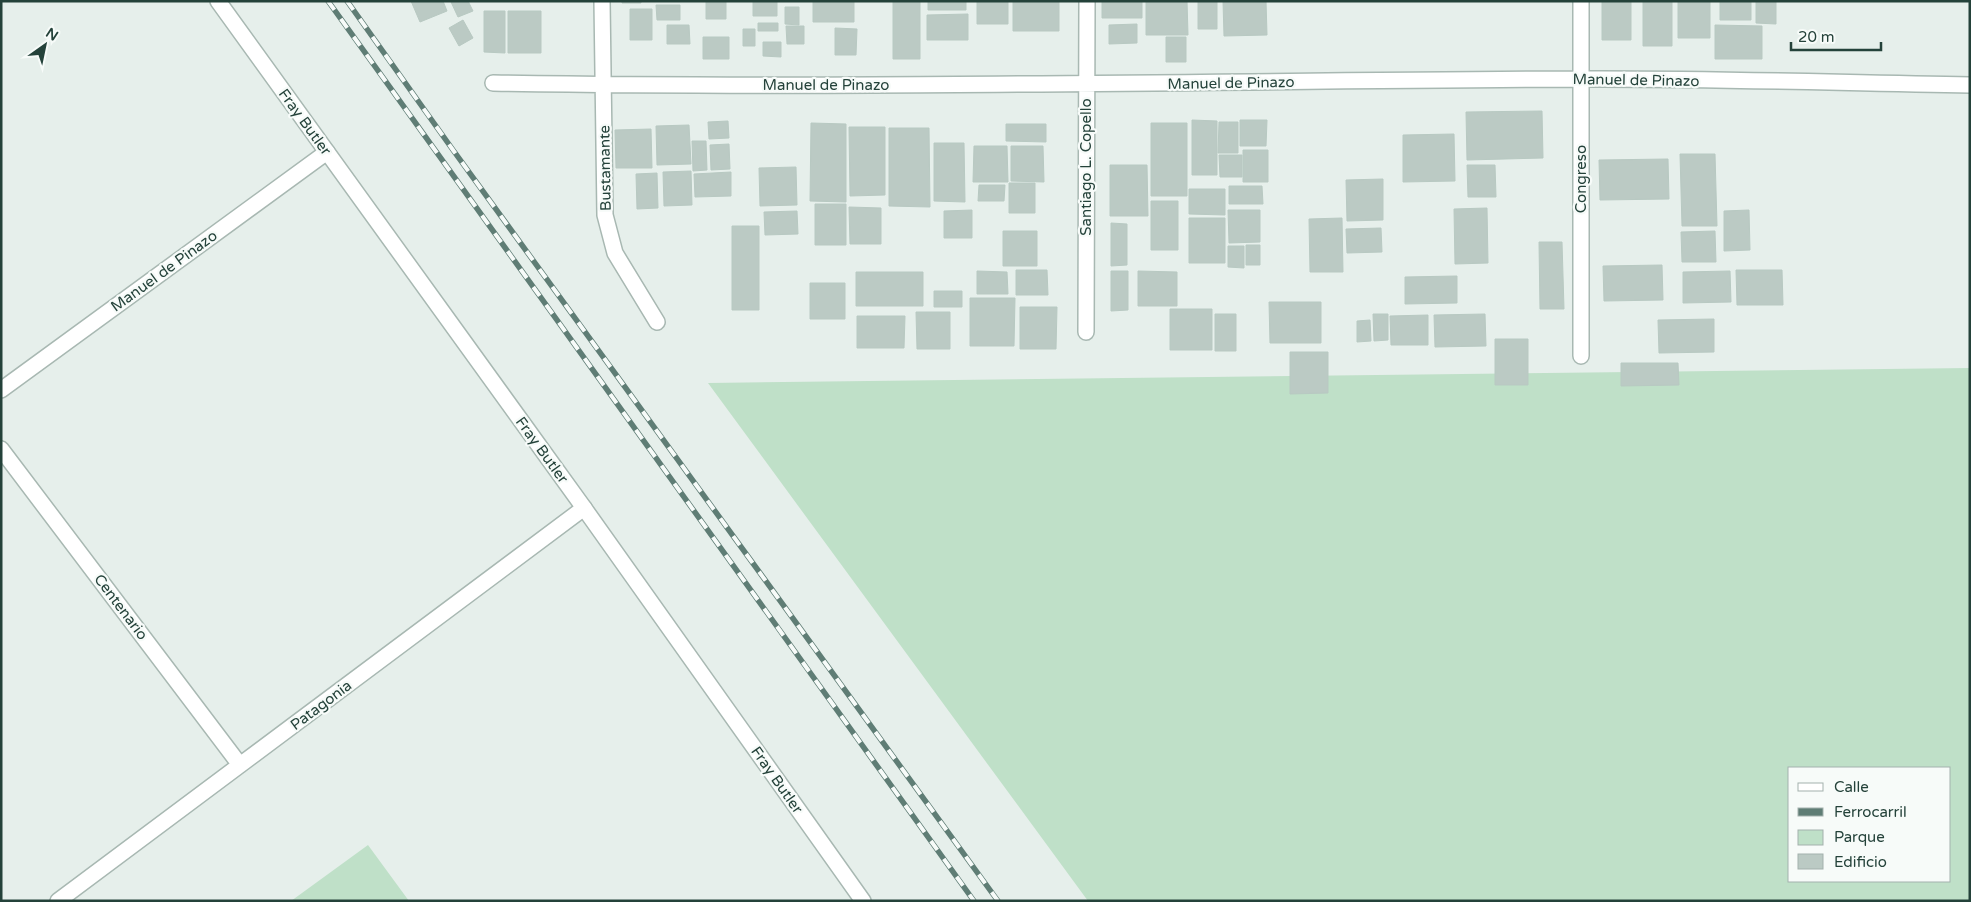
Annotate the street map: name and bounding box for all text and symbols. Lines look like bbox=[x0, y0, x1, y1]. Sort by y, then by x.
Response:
north arrow bbox=[20, 20, 70, 70]
scale bar bbox=[1791, 20, 1881, 52]
text: N bbox=[42, 24, 61, 45]
text: 20 m bbox=[1798, 28, 1835, 46]
street label: Manuel de Pinazo bbox=[1572, 70, 1700, 90]
street label: Manuel de Pinazo bbox=[1167, 73, 1295, 93]
street label: Manuel de Pinazo bbox=[763, 76, 889, 94]
street label: Fray Butler bbox=[275, 85, 335, 159]
street label: Santiago L. Copello bbox=[1077, 98, 1095, 236]
street label: Bustamante bbox=[595, 125, 615, 211]
street label: Congreso bbox=[1572, 145, 1590, 213]
street label: Manuel de Pinazo bbox=[107, 226, 221, 316]
street label: Fray Butler bbox=[512, 413, 572, 487]
street label: Centenario bbox=[90, 570, 152, 644]
street label: Patagonia bbox=[287, 676, 355, 734]
street label: Fray Butler bbox=[747, 743, 807, 817]
legend bbox=[1788, 767, 1951, 882]
text: Calle bbox=[1834, 778, 1869, 796]
text: Ferrocarril bbox=[1834, 803, 1907, 821]
text: Parque bbox=[1834, 828, 1885, 846]
text: Edificio bbox=[1834, 853, 1887, 871]

